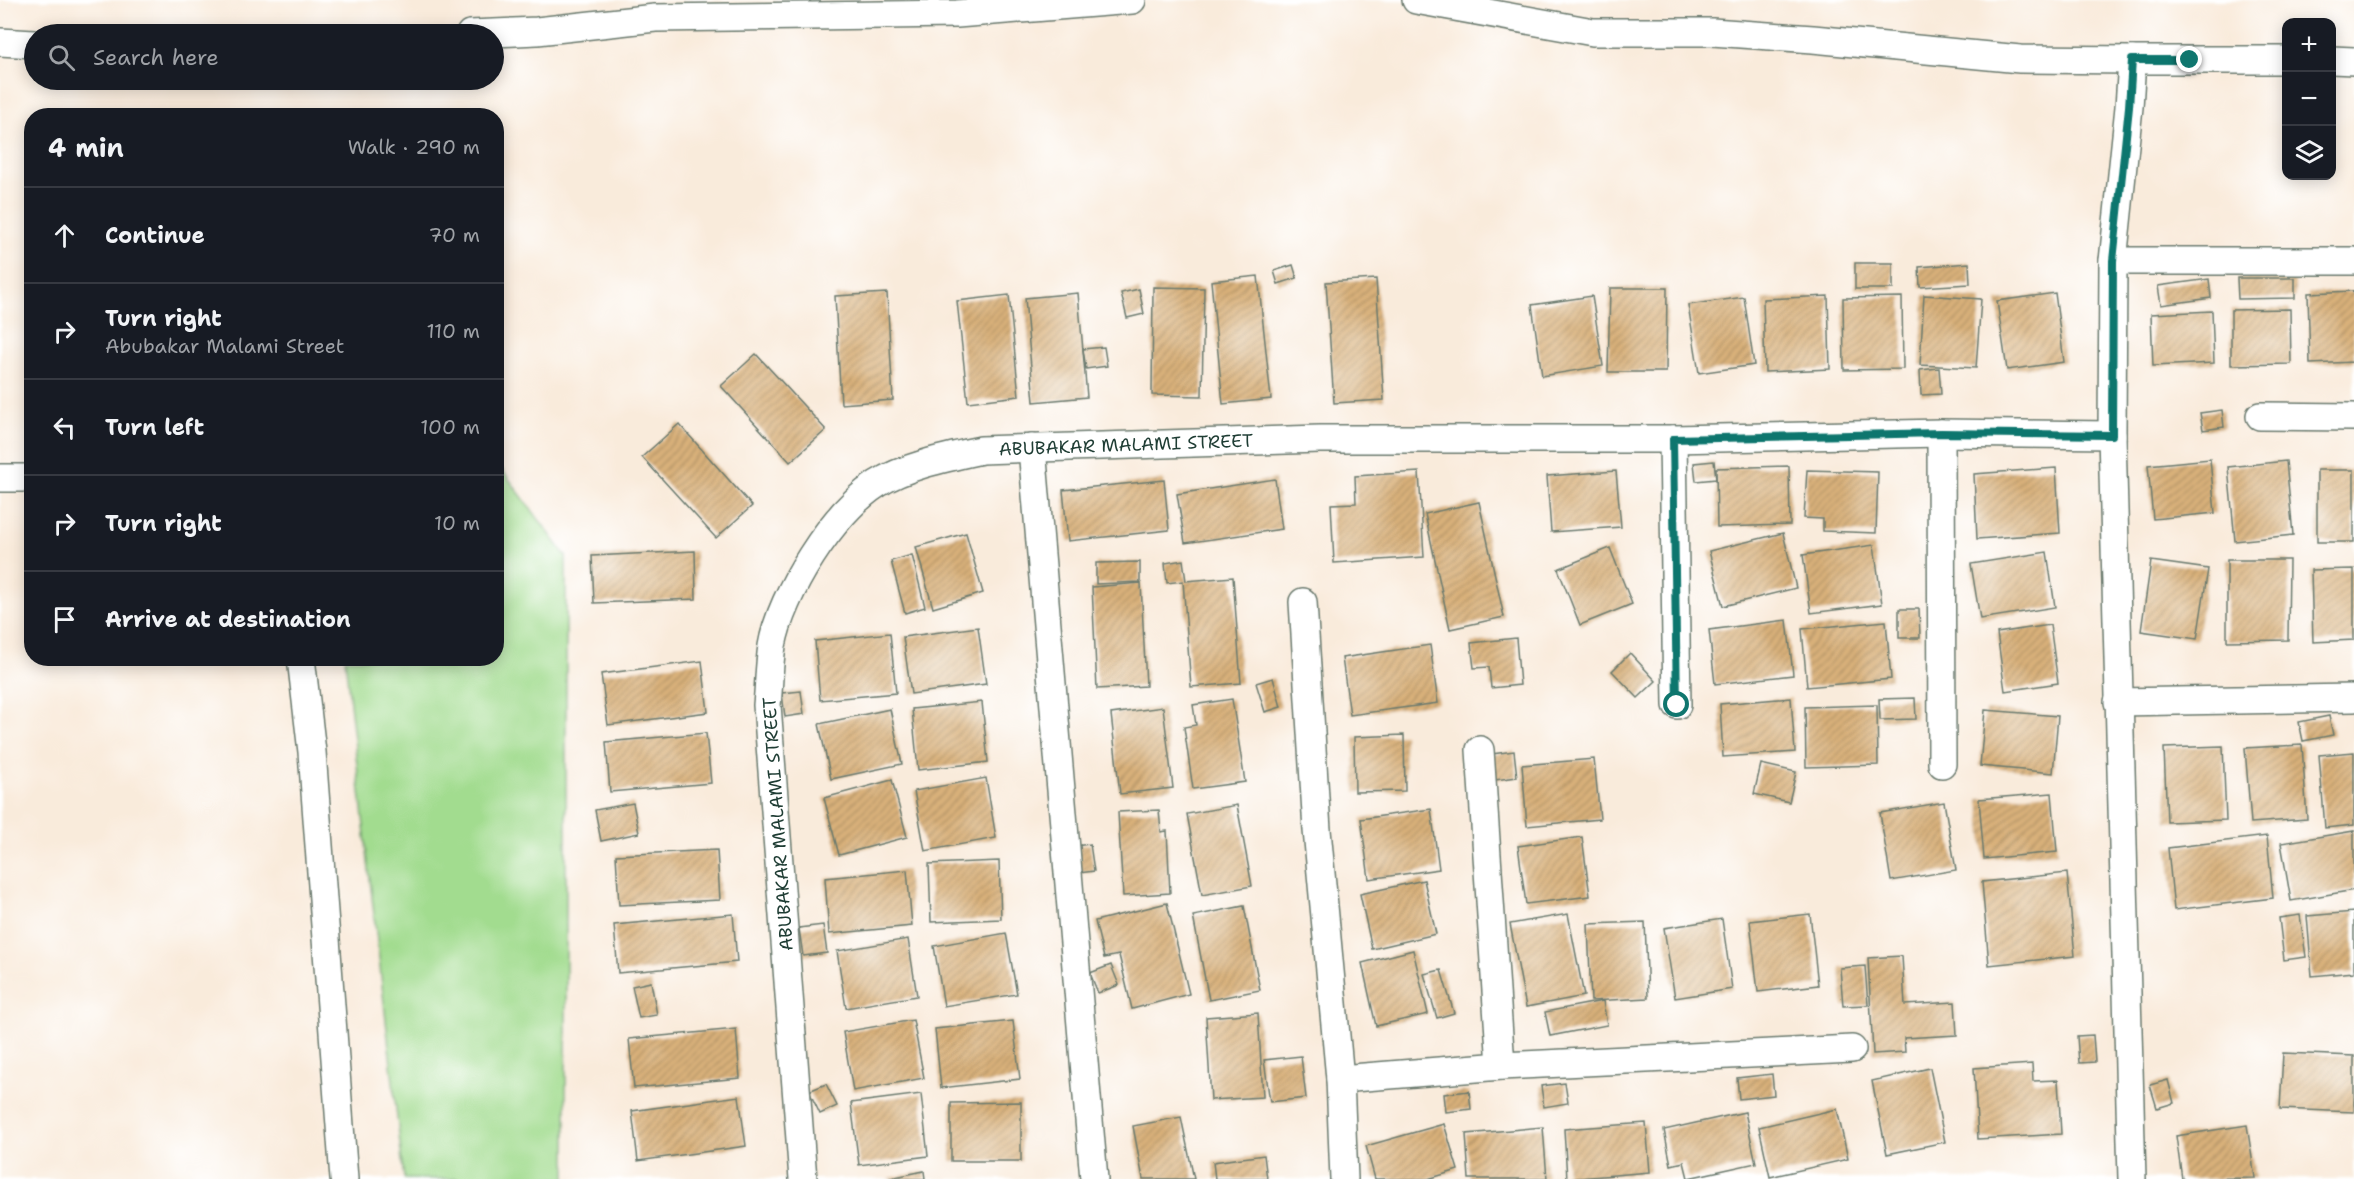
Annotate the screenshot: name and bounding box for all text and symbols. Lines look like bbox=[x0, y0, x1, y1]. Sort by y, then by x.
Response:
map controls bbox=[2282, 18, 2336, 180]
button: + bbox=[2282, 18, 2336, 72]
search box bbox=[24, 24, 504, 90]
icon: search bbox=[45, 41, 78, 74]
text: Search here bbox=[93, 43, 219, 72]
route end bbox=[2176, 46, 2202, 72]
button: − bbox=[2282, 72, 2336, 126]
button: layers bbox=[2282, 126, 2336, 180]
text: 4 min bbox=[48, 130, 124, 165]
text: Walk · 290 m bbox=[348, 134, 480, 160]
icon: ahead bbox=[48, 219, 81, 252]
text: Continue bbox=[105, 221, 205, 250]
text: 70 m bbox=[428, 222, 480, 248]
text: Turn right bbox=[105, 304, 222, 333]
icon: right bbox=[48, 315, 81, 348]
text: 110 m bbox=[426, 318, 480, 344]
text: Abubakar Malami Street bbox=[105, 333, 345, 359]
icon: left bbox=[48, 411, 81, 444]
text: Turn left bbox=[105, 413, 204, 442]
text: 100 m bbox=[420, 414, 480, 440]
street label: ABUBAKAR MALAMI STREET bbox=[998, 429, 1254, 461]
icon: right bbox=[48, 507, 81, 540]
text: Turn right bbox=[105, 509, 222, 538]
text: 10 m bbox=[434, 510, 480, 536]
icon: arrive bbox=[48, 603, 81, 636]
text: Arrive at destination bbox=[105, 605, 351, 634]
route start bbox=[1663, 691, 1689, 717]
street label: ABUBAKAR MALAMI STREET bbox=[757, 696, 799, 952]

